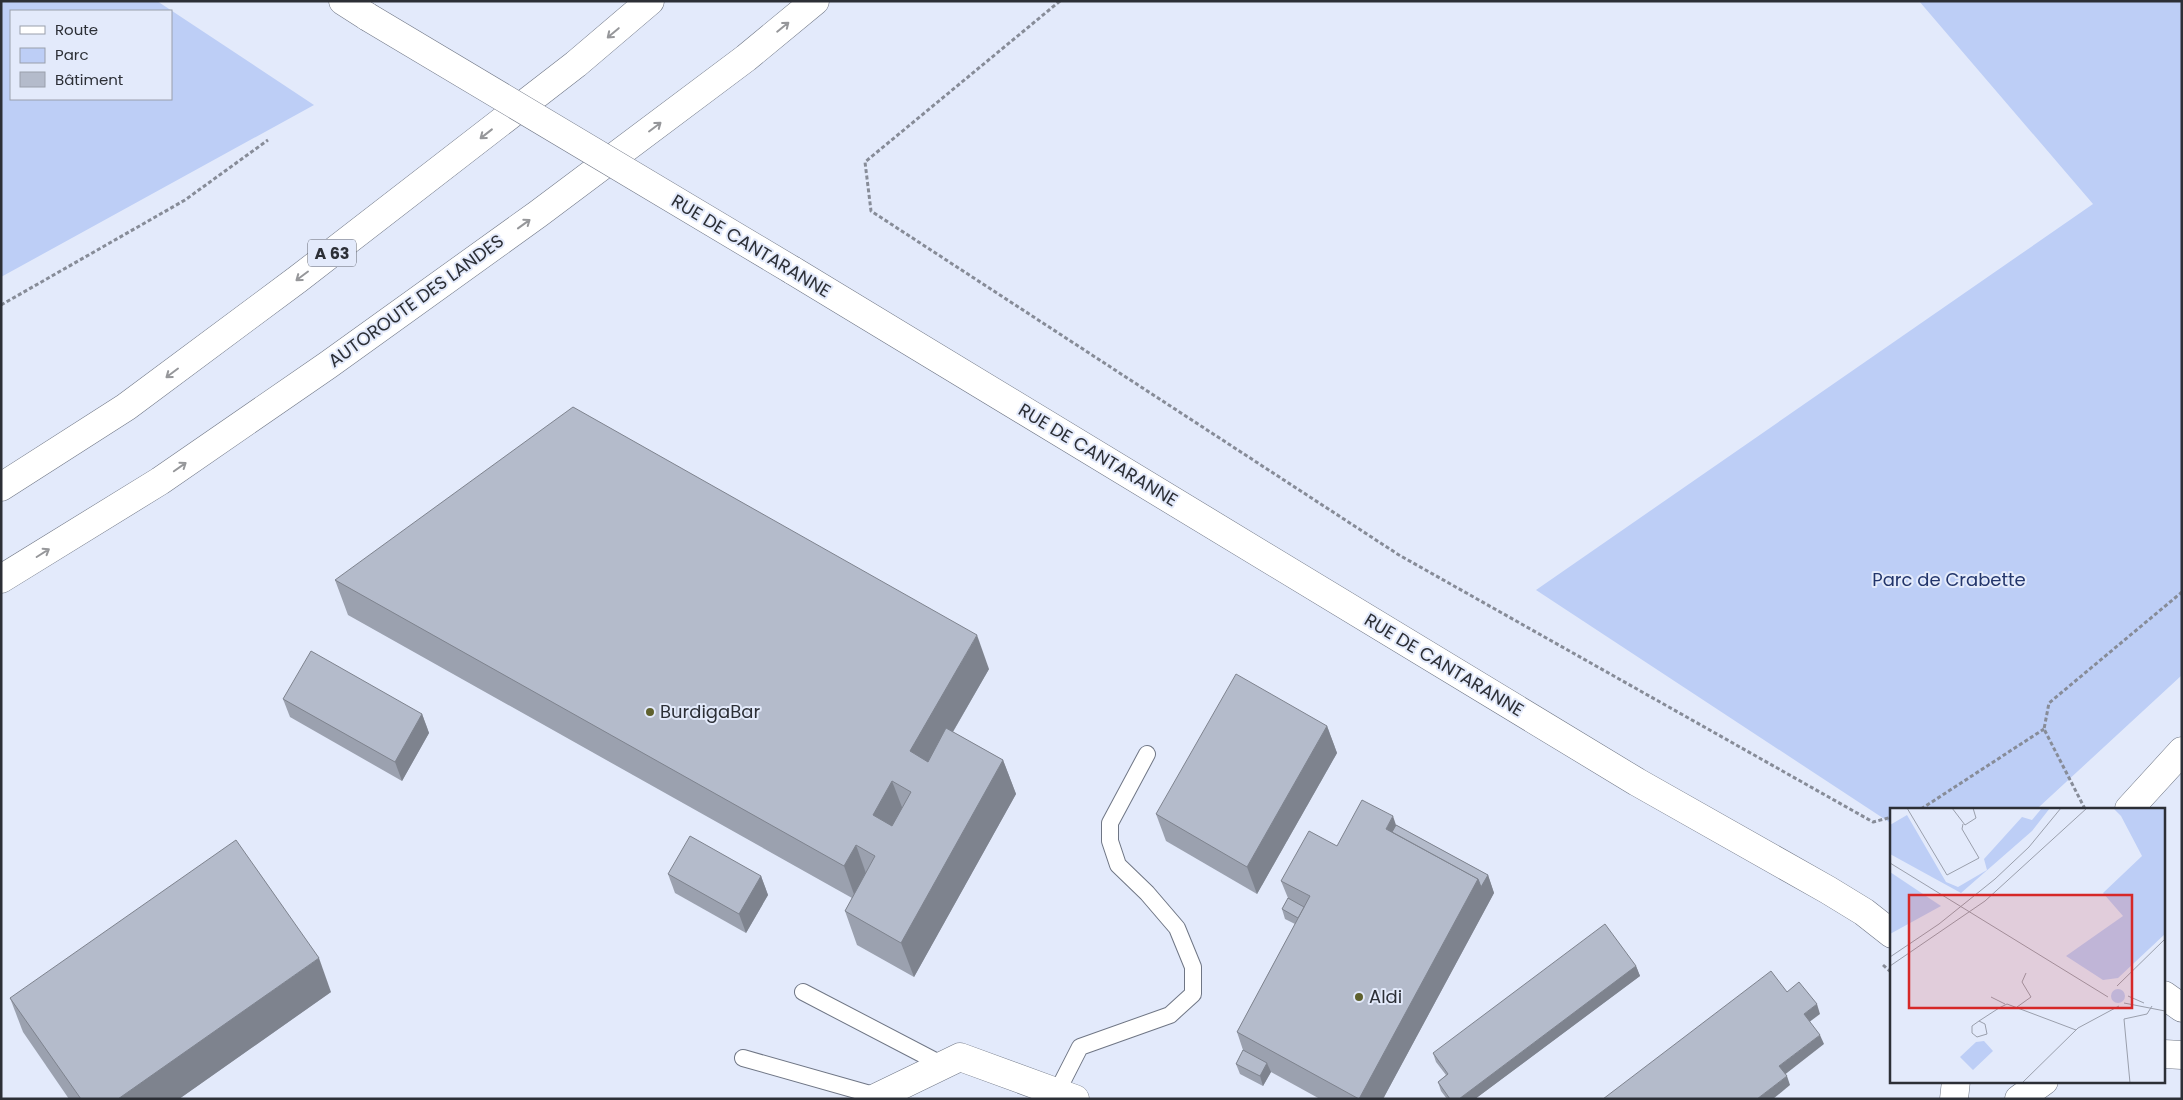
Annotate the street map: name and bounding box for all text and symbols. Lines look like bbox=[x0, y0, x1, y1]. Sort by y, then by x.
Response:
legend bbox=[10, 10, 172, 100]
text: Route bbox=[55, 19, 98, 40]
one-way arrow bbox=[777, 22, 790, 33]
one-way arrow bbox=[607, 27, 620, 38]
text: Parc bbox=[55, 44, 89, 65]
text: Bâtiment bbox=[55, 69, 123, 90]
one-way arrow bbox=[648, 121, 661, 132]
one-way arrow bbox=[480, 128, 493, 139]
street label: RUE DE CANTARANNE bbox=[667, 188, 836, 303]
one-way arrow bbox=[517, 219, 531, 229]
street label: AUTOROUTE DES LANDES bbox=[323, 228, 509, 373]
road number: A 63 bbox=[308, 240, 356, 266]
one-way arrow bbox=[295, 271, 309, 281]
one-way arrow bbox=[165, 368, 179, 378]
street label: RUE DE CANTARANNE bbox=[1014, 397, 1183, 512]
one-way arrow bbox=[173, 462, 187, 472]
one-way arrow bbox=[35, 548, 49, 558]
park label: Parc de Crabette bbox=[1872, 567, 2026, 592]
street label: RUE DE CANTARANNE bbox=[1360, 607, 1529, 722]
place label: BurdigaBar bbox=[660, 699, 760, 724]
marker: BurdigaBar bbox=[644, 706, 656, 718]
inset map bbox=[1890, 808, 2166, 1082]
place label: Aldi bbox=[1369, 984, 1402, 1009]
marker: Aldi bbox=[1353, 991, 1365, 1003]

